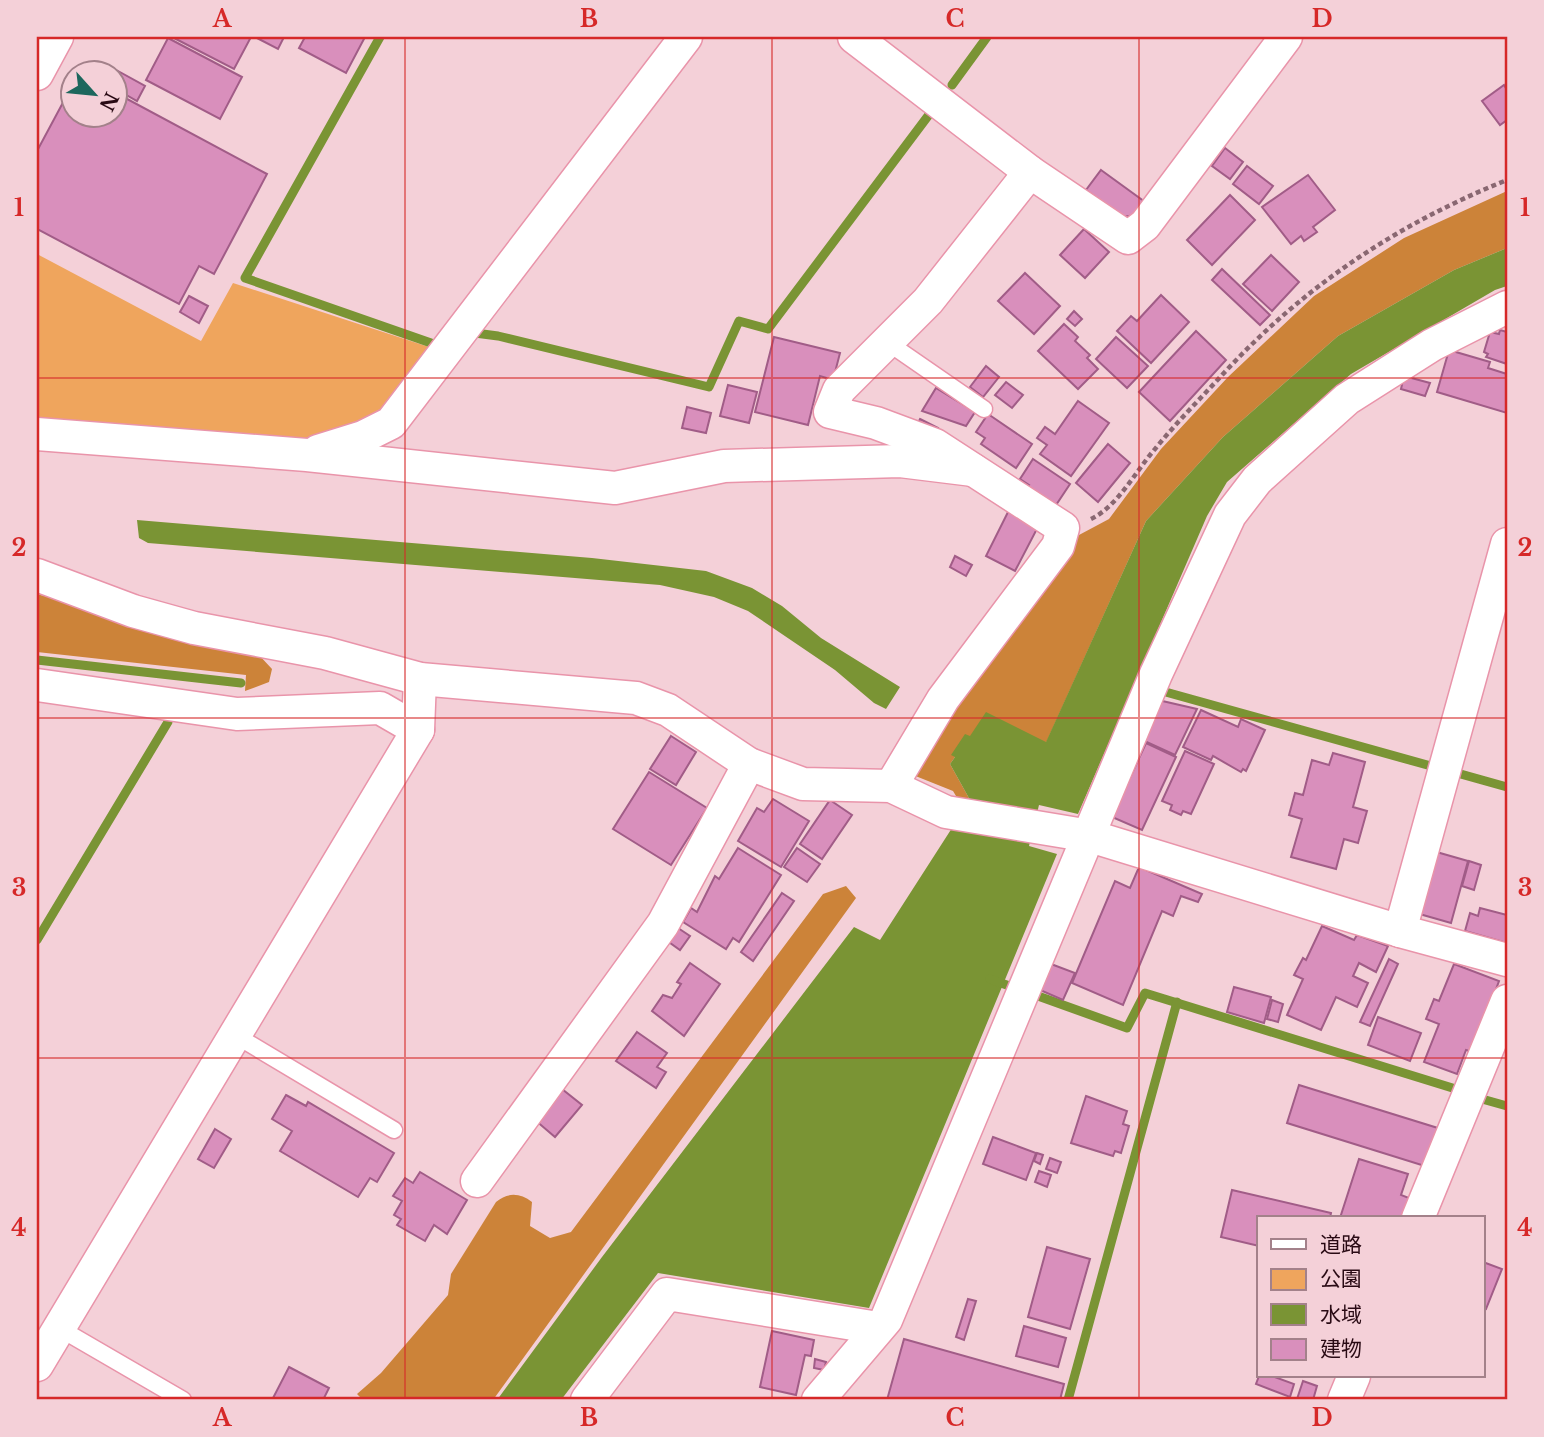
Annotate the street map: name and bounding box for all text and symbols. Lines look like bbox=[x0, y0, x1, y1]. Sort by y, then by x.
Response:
text: A bbox=[212, 5, 233, 33]
text: B bbox=[580, 5, 598, 33]
text: C bbox=[946, 5, 964, 33]
text: D bbox=[1311, 5, 1333, 33]
north arrow bbox=[60, 60, 130, 130]
text: N bbox=[94, 88, 123, 115]
text: 1 bbox=[14, 194, 24, 222]
text: 1 bbox=[1520, 194, 1530, 222]
text: 2 bbox=[12, 534, 26, 562]
text: 2 bbox=[1518, 534, 1532, 562]
text: 3 bbox=[12, 874, 26, 902]
text: 3 bbox=[1518, 874, 1532, 902]
text: 4 bbox=[11, 1214, 27, 1242]
text: 4 bbox=[1517, 1214, 1533, 1242]
legend bbox=[1257, 1216, 1484, 1378]
text: 道路 bbox=[1320, 1232, 1362, 1258]
text: 公園 bbox=[1320, 1266, 1362, 1292]
text: 水域 bbox=[1320, 1302, 1362, 1328]
text: 建物 bbox=[1320, 1336, 1362, 1362]
text: A bbox=[212, 1404, 233, 1432]
text: B bbox=[580, 1404, 598, 1432]
text: C bbox=[946, 1404, 964, 1432]
text: D bbox=[1311, 1404, 1333, 1432]

